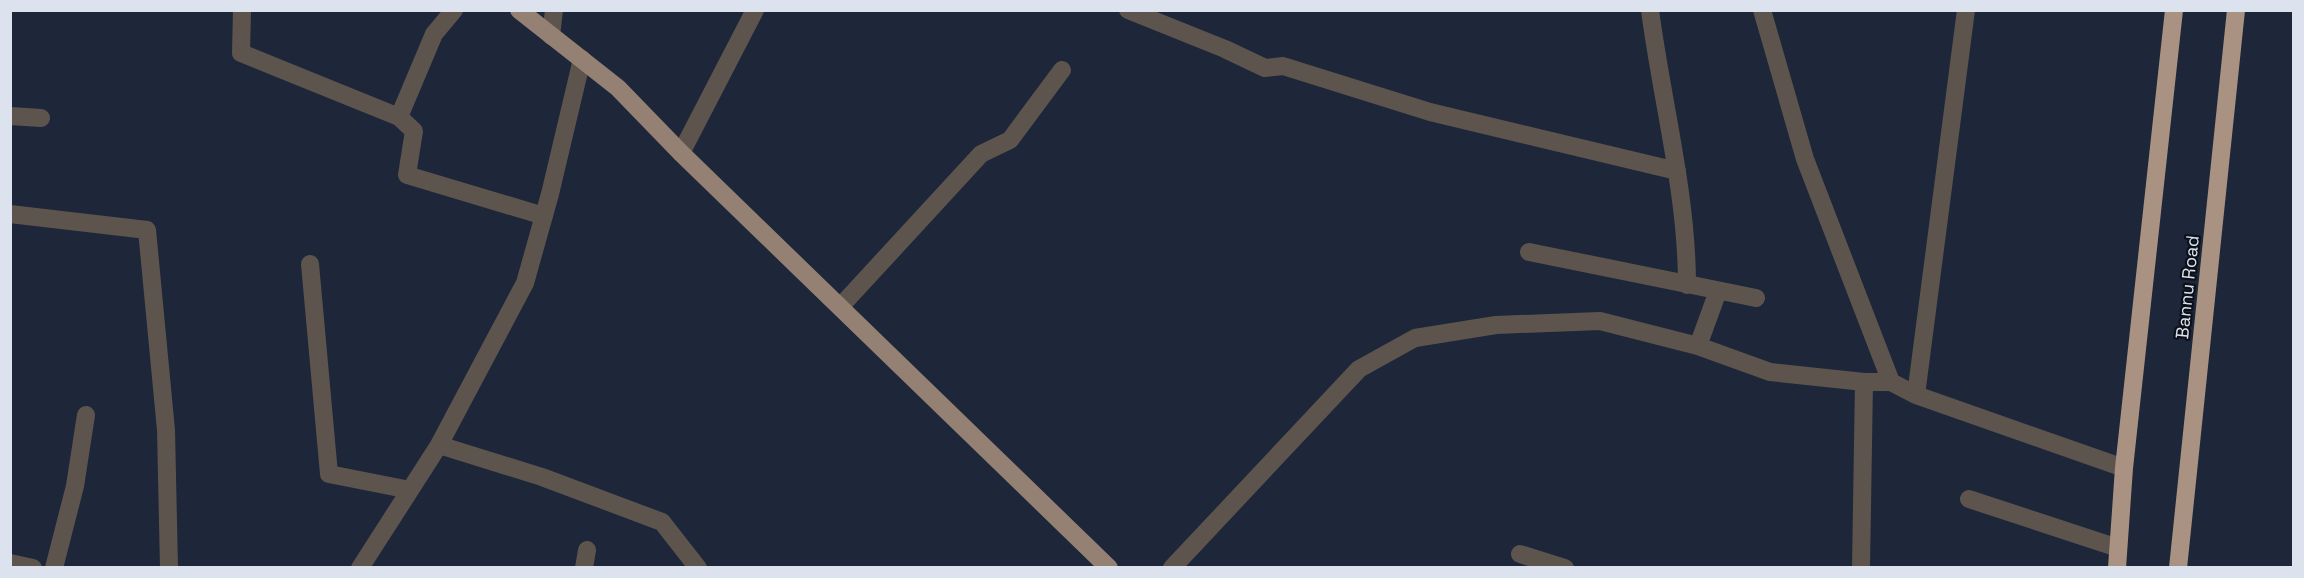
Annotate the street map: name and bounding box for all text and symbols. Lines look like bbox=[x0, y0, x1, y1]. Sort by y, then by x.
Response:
street label: Bannu Road bbox=[2170, 234, 2204, 340]

